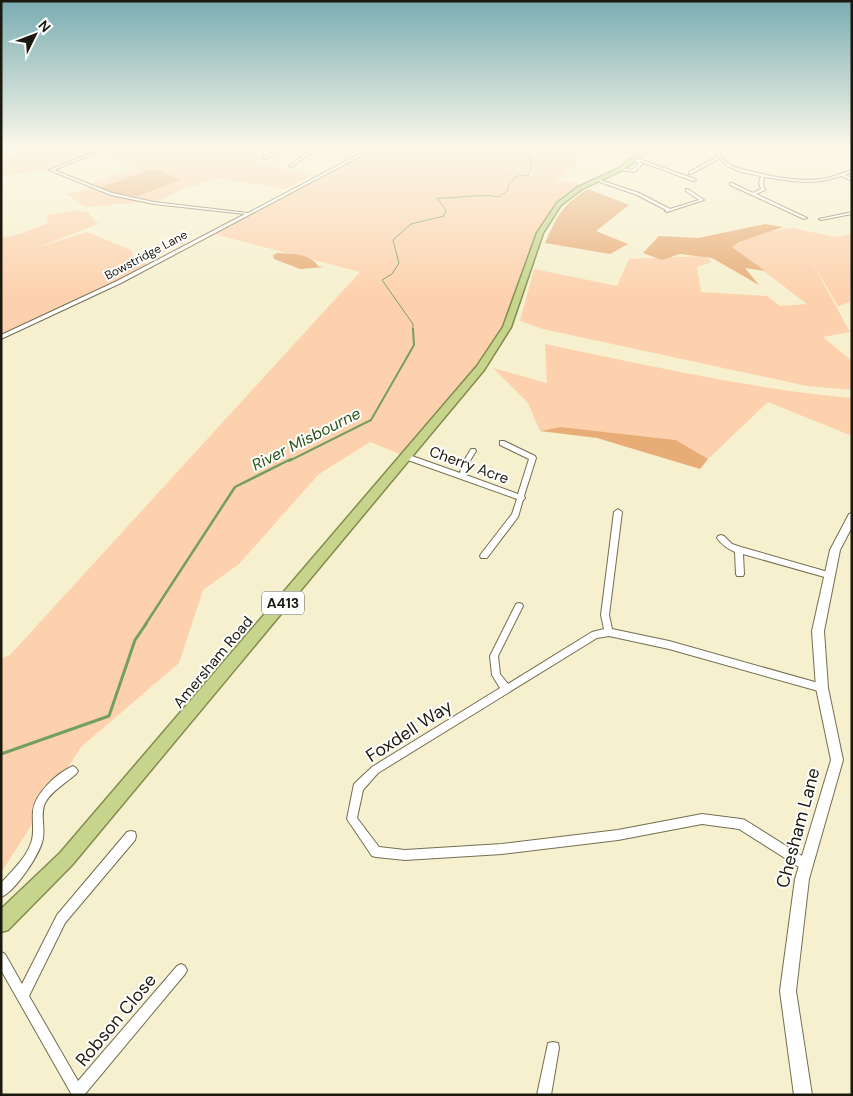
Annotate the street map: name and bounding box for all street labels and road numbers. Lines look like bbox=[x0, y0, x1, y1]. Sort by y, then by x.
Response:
street label: Bowstridge Lane bbox=[102, 226, 190, 284]
street label: Cherry Acre bbox=[426, 441, 512, 489]
road number: A413 bbox=[262, 592, 304, 614]
street label: Amersham Road bbox=[169, 612, 257, 712]
street label: Foxdell Way bbox=[361, 694, 457, 768]
street label: Chesham Lane bbox=[770, 765, 826, 891]
street label: Robson Close bbox=[70, 969, 162, 1071]

